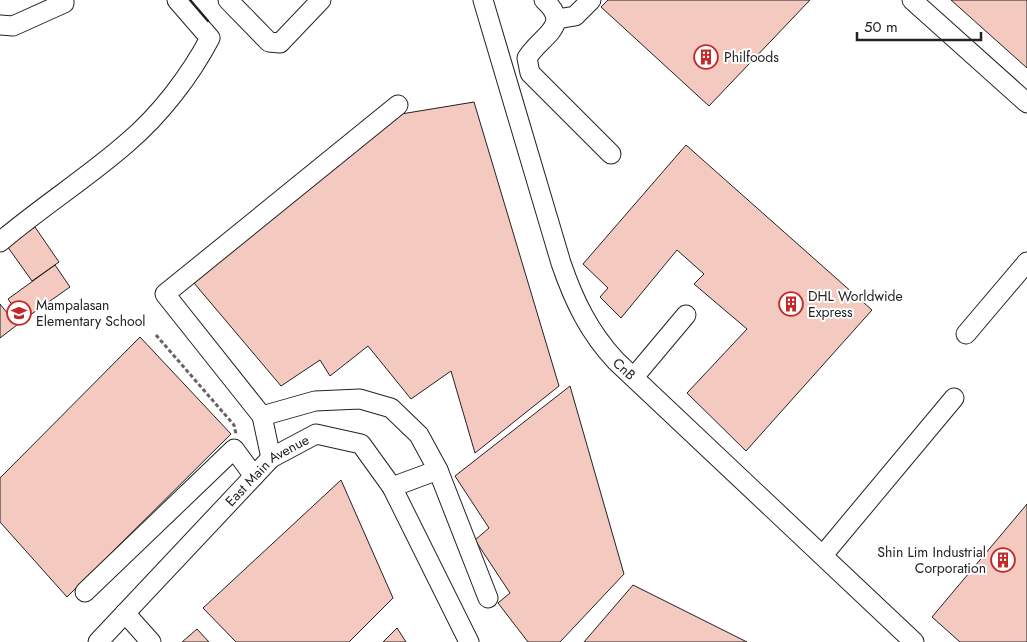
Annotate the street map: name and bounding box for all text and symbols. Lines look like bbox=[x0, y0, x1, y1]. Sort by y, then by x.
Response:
scale bar bbox=[857, 10, 981, 42]
text: 50 m bbox=[864, 16, 898, 38]
building icon: Philfoods bbox=[693, 44, 719, 70]
place label: Philfoods bbox=[724, 47, 779, 67]
place label: DHL Worldwide Express bbox=[808, 286, 903, 322]
building icon: DHL Worldwide Express bbox=[778, 291, 804, 317]
place label: Mampalasan Elementary School bbox=[36, 295, 146, 331]
school or university icon: Mampalasan Elementary School bbox=[6, 300, 32, 326]
street label: CnB bbox=[608, 353, 640, 385]
street label: East Main Avenue bbox=[221, 430, 313, 511]
place label: Shin Lim Industrial Corporation bbox=[877, 542, 986, 578]
building icon: Shin Lim Industrial Corporation bbox=[990, 547, 1016, 573]

